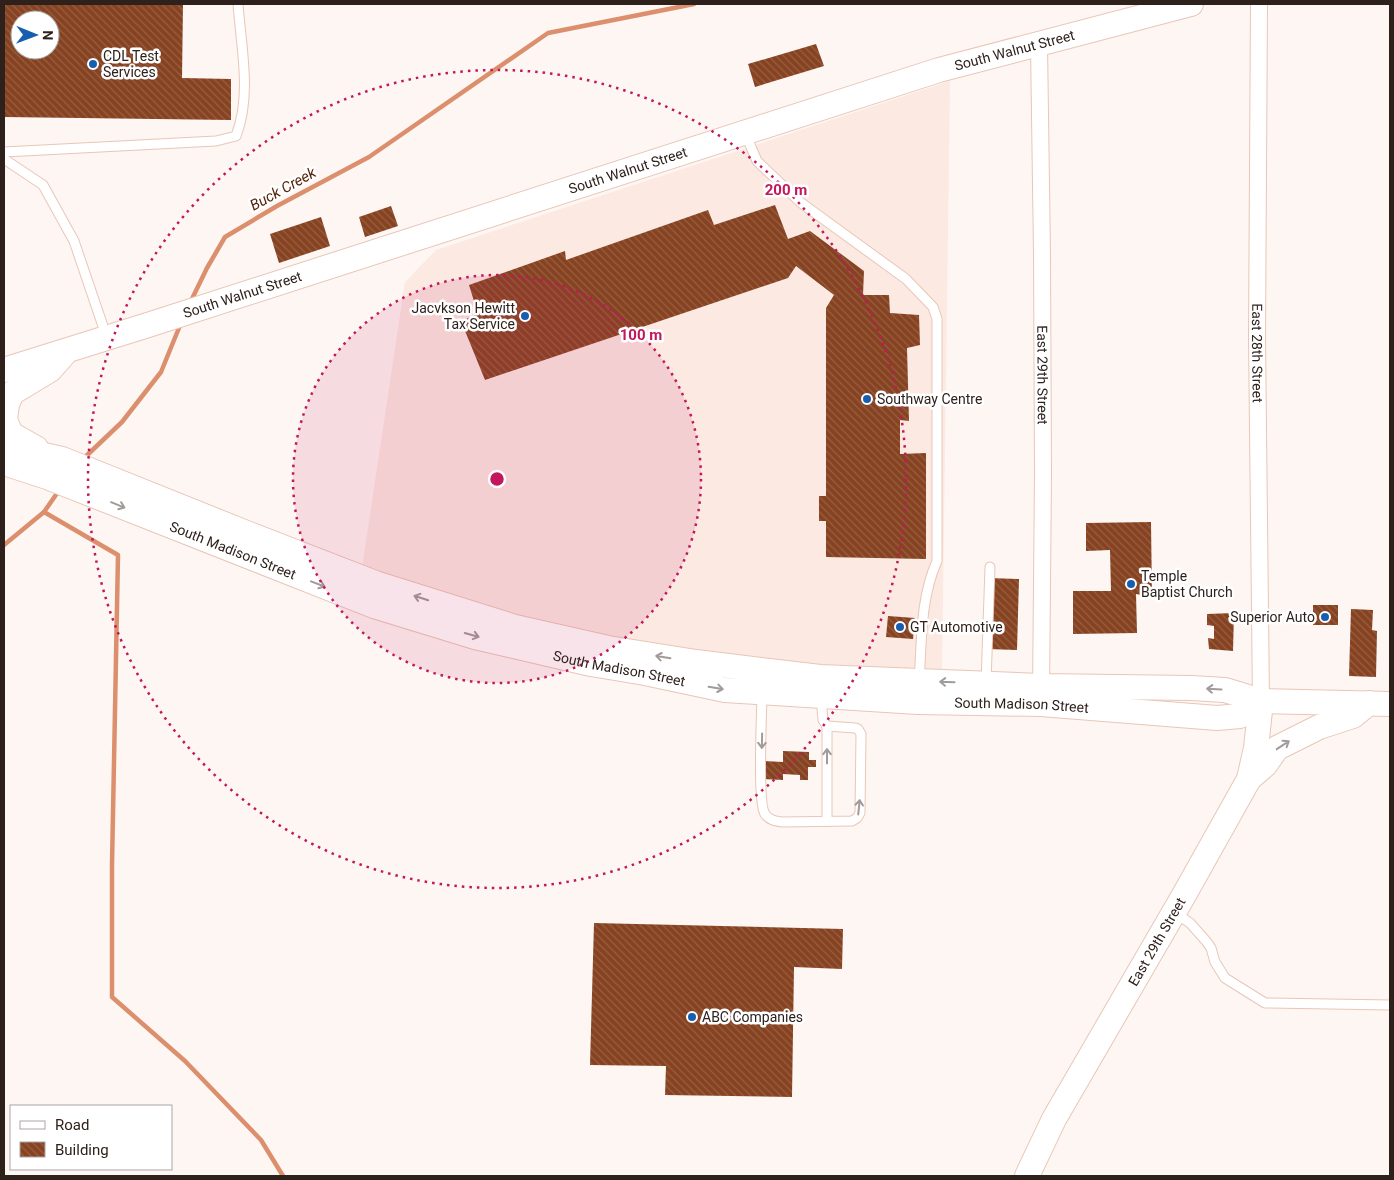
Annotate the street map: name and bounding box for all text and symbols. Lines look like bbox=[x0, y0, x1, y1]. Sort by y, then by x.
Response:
north arrow bbox=[10, 10, 60, 60]
street label: South Walnut Street bbox=[953, 27, 1077, 74]
text: N bbox=[40, 30, 56, 40]
place label: CDL Test Services bbox=[103, 48, 159, 80]
marker: CDL Test Services bbox=[87, 58, 99, 70]
street label: South Walnut Street bbox=[567, 144, 689, 197]
water label: Buck Creek bbox=[247, 163, 320, 215]
text: 200 m bbox=[765, 181, 807, 199]
street label: South Walnut Street bbox=[181, 268, 304, 321]
place label: Jacvkson Hewitt Tax Service bbox=[412, 300, 515, 332]
street label: East 28th Street bbox=[1249, 303, 1266, 403]
marker: Jacvkson Hewitt Tax Service bbox=[519, 310, 531, 322]
street label: East 29th Street bbox=[1034, 325, 1051, 425]
text: 100 m bbox=[620, 326, 662, 344]
place label: Southway Centre bbox=[877, 391, 982, 407]
marker: Southway Centre bbox=[861, 393, 873, 405]
centre of rings bbox=[488, 470, 506, 488]
one-way arrow bbox=[109, 501, 125, 510]
street label: South Madison Street bbox=[167, 518, 299, 583]
place label: Temple Baptist Church bbox=[1141, 568, 1233, 600]
marker: Temple Baptist Church bbox=[1125, 578, 1137, 590]
one-way arrow bbox=[310, 579, 325, 589]
one-way arrow bbox=[414, 593, 429, 602]
place label: Superior Auto bbox=[1230, 609, 1315, 625]
marker: Superior Auto bbox=[1319, 611, 1331, 623]
place label: GT Automotive bbox=[910, 619, 1003, 635]
marker: GT Automotive bbox=[894, 621, 906, 633]
one-way arrow bbox=[463, 631, 479, 641]
street label: South Madison Street bbox=[551, 647, 687, 689]
one-way arrow bbox=[656, 652, 672, 662]
one-way arrow bbox=[939, 677, 956, 687]
one-way arrow bbox=[708, 683, 724, 693]
one-way arrow bbox=[1207, 684, 1223, 694]
street label: South Madison Street bbox=[954, 695, 1090, 716]
one-way arrow bbox=[757, 733, 766, 749]
one-way arrow bbox=[1276, 740, 1290, 750]
one-way arrow bbox=[822, 748, 832, 764]
one-way arrow bbox=[854, 800, 864, 816]
street label: East 29th Street bbox=[1125, 894, 1189, 989]
place label: ABC Companies bbox=[702, 1009, 803, 1025]
marker: ABC Companies bbox=[686, 1011, 698, 1023]
legend bbox=[10, 1105, 172, 1170]
text: Road bbox=[55, 1116, 89, 1134]
text: Building bbox=[55, 1141, 109, 1159]

